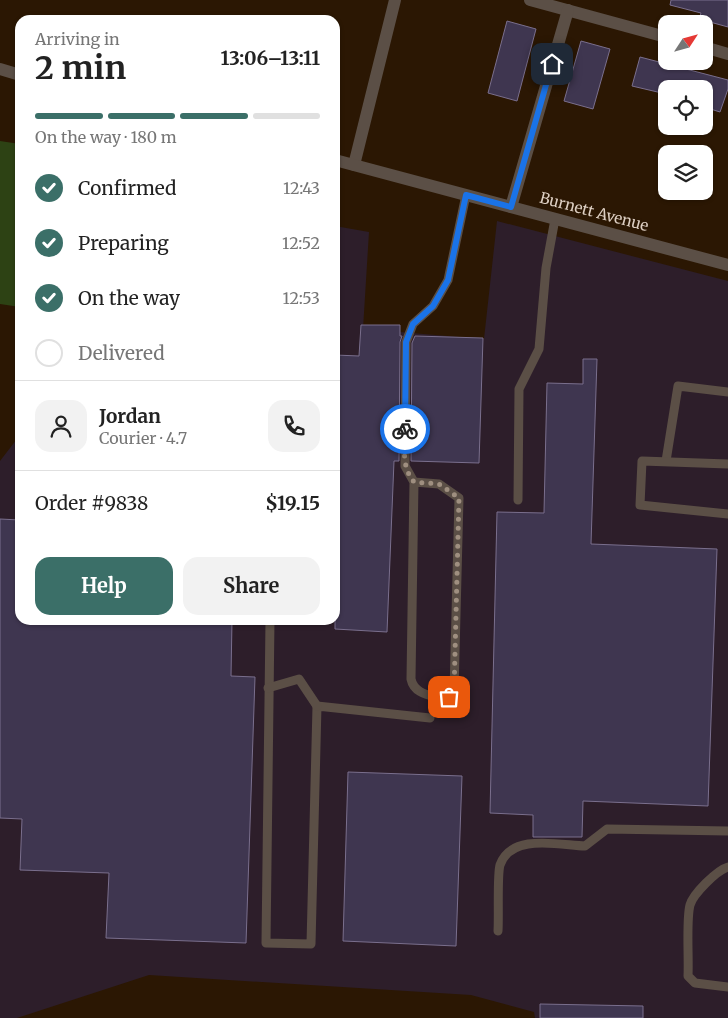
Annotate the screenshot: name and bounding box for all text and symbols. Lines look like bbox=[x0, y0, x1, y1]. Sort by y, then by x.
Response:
north arrow bbox=[658, 15, 712, 70]
map controls bbox=[658, 15, 713, 200]
text: Arriving in bbox=[35, 29, 120, 49]
pin bbox=[531, 43, 573, 85]
text: 13:06–13:11 bbox=[221, 46, 320, 70]
text: 2 min bbox=[35, 48, 126, 88]
icon: home bbox=[538, 50, 566, 78]
button: locate bbox=[658, 80, 713, 135]
text: On the way · 180 m bbox=[35, 127, 177, 147]
button: layers bbox=[658, 145, 713, 200]
icon: check bbox=[35, 174, 63, 202]
text: Confirmed bbox=[78, 176, 176, 200]
text: 12:43 bbox=[283, 178, 320, 198]
street label: Burnett Avenue bbox=[538, 188, 651, 235]
icon: check bbox=[35, 229, 63, 257]
text: Preparing bbox=[78, 231, 169, 255]
text: 12:52 bbox=[282, 233, 320, 253]
icon: check bbox=[35, 284, 63, 312]
text: On the way bbox=[78, 286, 180, 310]
text: 12:53 bbox=[283, 288, 320, 308]
text: Delivered bbox=[78, 341, 165, 365]
button: person bbox=[35, 400, 87, 452]
button: phone bbox=[268, 400, 320, 452]
text: Jordan bbox=[99, 404, 161, 428]
courier bbox=[380, 404, 430, 454]
icon: bike bbox=[391, 415, 419, 443]
text: Courier · 4.7 bbox=[99, 428, 187, 448]
text: Order #9838 bbox=[35, 491, 148, 515]
text: $19.15 bbox=[265, 491, 320, 515]
button: Help bbox=[35, 557, 173, 615]
button: Share bbox=[183, 557, 320, 615]
pin bbox=[428, 676, 470, 718]
icon: bag bbox=[435, 683, 463, 711]

